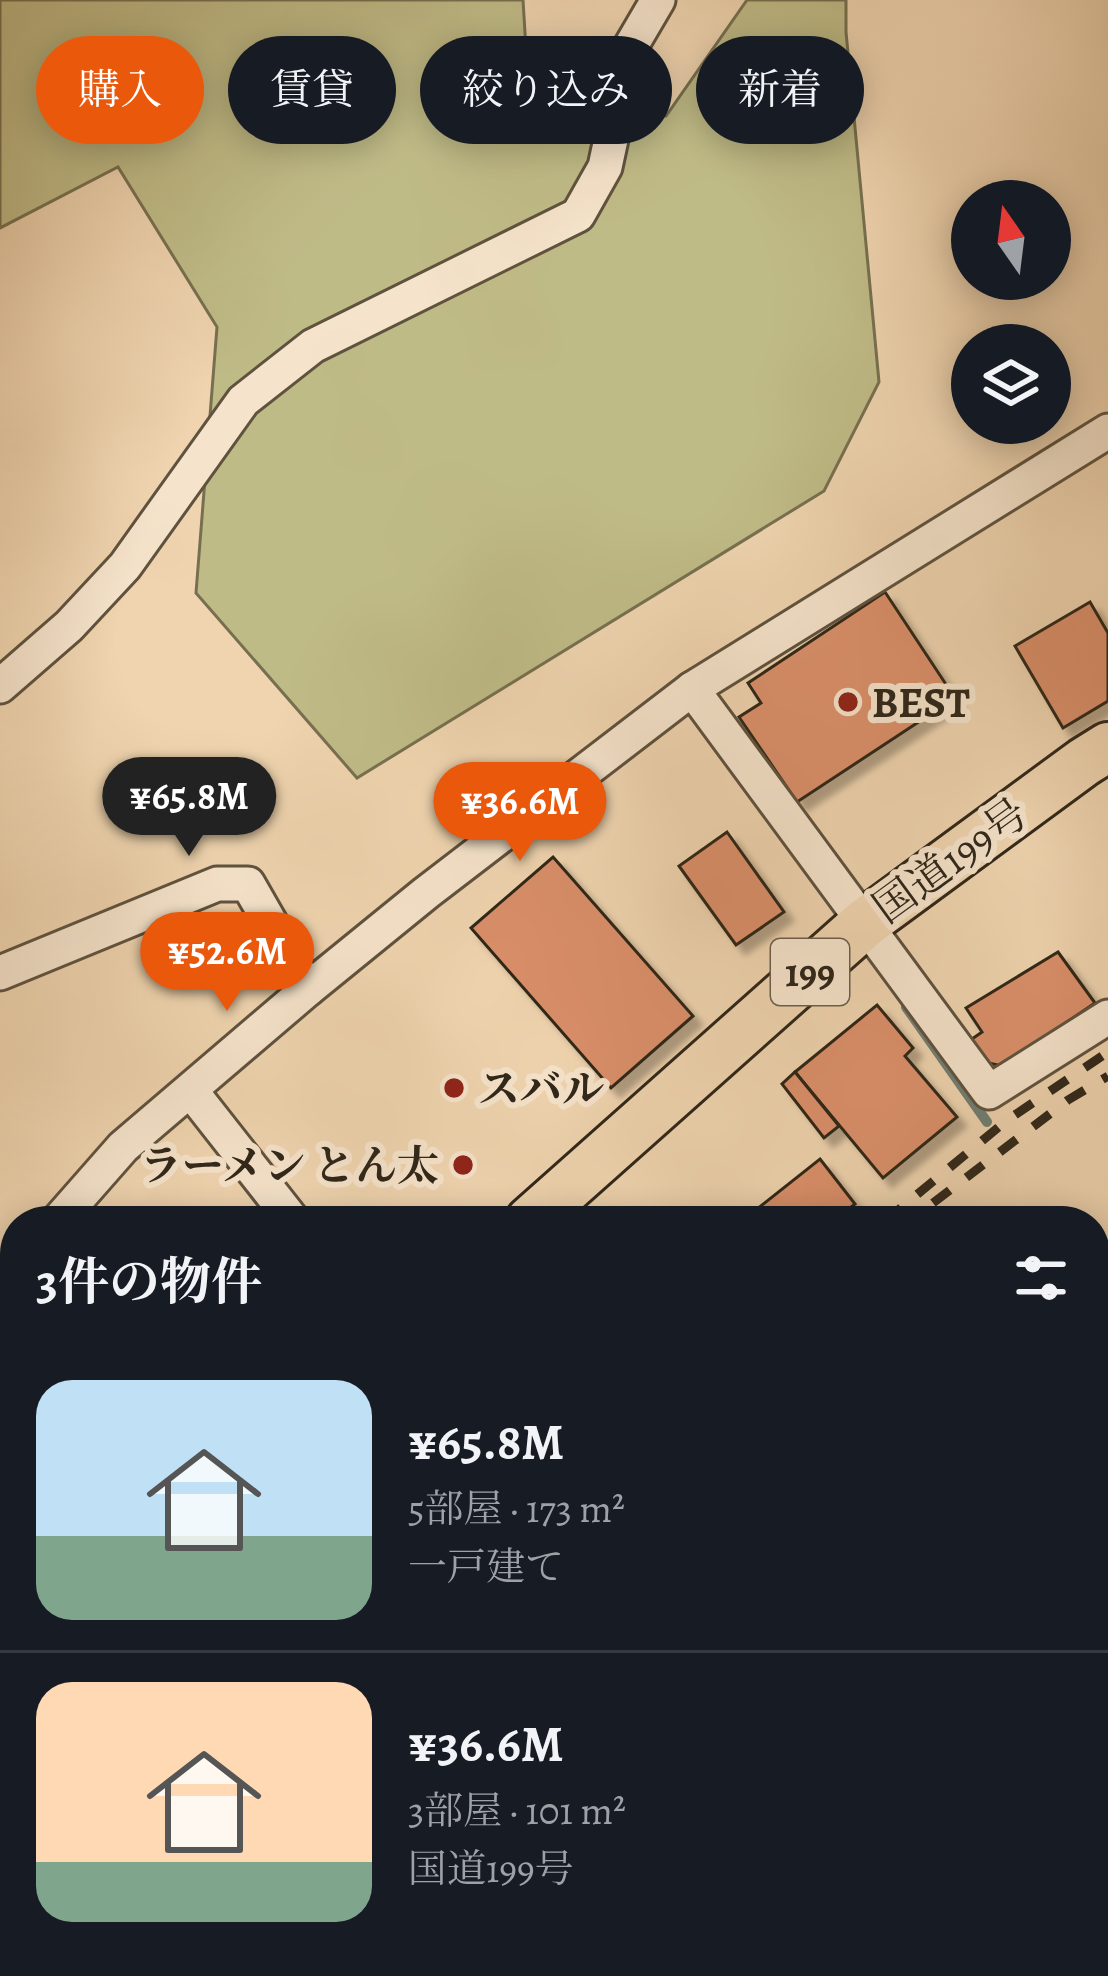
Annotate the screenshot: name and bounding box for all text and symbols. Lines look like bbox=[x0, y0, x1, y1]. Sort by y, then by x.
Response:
chip: 購入 bbox=[36, 36, 204, 144]
chip: 賃貸 bbox=[228, 36, 396, 144]
chip: 絞り込み bbox=[420, 36, 672, 144]
chip: 新着 bbox=[696, 36, 864, 144]
north arrow bbox=[951, 180, 1071, 300]
map controls bbox=[951, 180, 1071, 444]
button: layers bbox=[951, 324, 1071, 444]
place label: BEST bbox=[872, 674, 970, 731]
marker: BEST bbox=[835, 689, 861, 715]
pin: ¥65.8M bbox=[91, 757, 287, 859]
pin: ¥36.6M bbox=[422, 762, 618, 864]
text: ¥65.8M bbox=[129, 769, 249, 822]
text: ¥36.6M bbox=[460, 774, 580, 827]
street label: 国道199号 bbox=[861, 785, 1039, 936]
pin: ¥52.6M bbox=[129, 912, 325, 1014]
text: ¥52.6M bbox=[167, 924, 287, 977]
road number: 199 bbox=[771, 939, 849, 1005]
place label: スバル bbox=[478, 1060, 604, 1117]
marker: スバル bbox=[441, 1075, 467, 1101]
place label: ラーメン とん太 bbox=[140, 1137, 439, 1194]
marker: ラーメン とん太 bbox=[450, 1152, 476, 1178]
icon: filters bbox=[1008, 1245, 1074, 1311]
text: 3件の物件 bbox=[36, 1247, 262, 1317]
text: ¥65.8M bbox=[408, 1407, 564, 1477]
icon: home bbox=[132, 1428, 276, 1572]
text: 5部屋 · 173 m² bbox=[408, 1482, 625, 1535]
text: 一戸建て bbox=[408, 1540, 564, 1593]
text: ¥36.6M bbox=[408, 1709, 564, 1779]
icon: home bbox=[132, 1730, 276, 1874]
text: 3部屋 · 101 m² bbox=[408, 1784, 626, 1837]
text: 国道199号 bbox=[408, 1842, 574, 1895]

